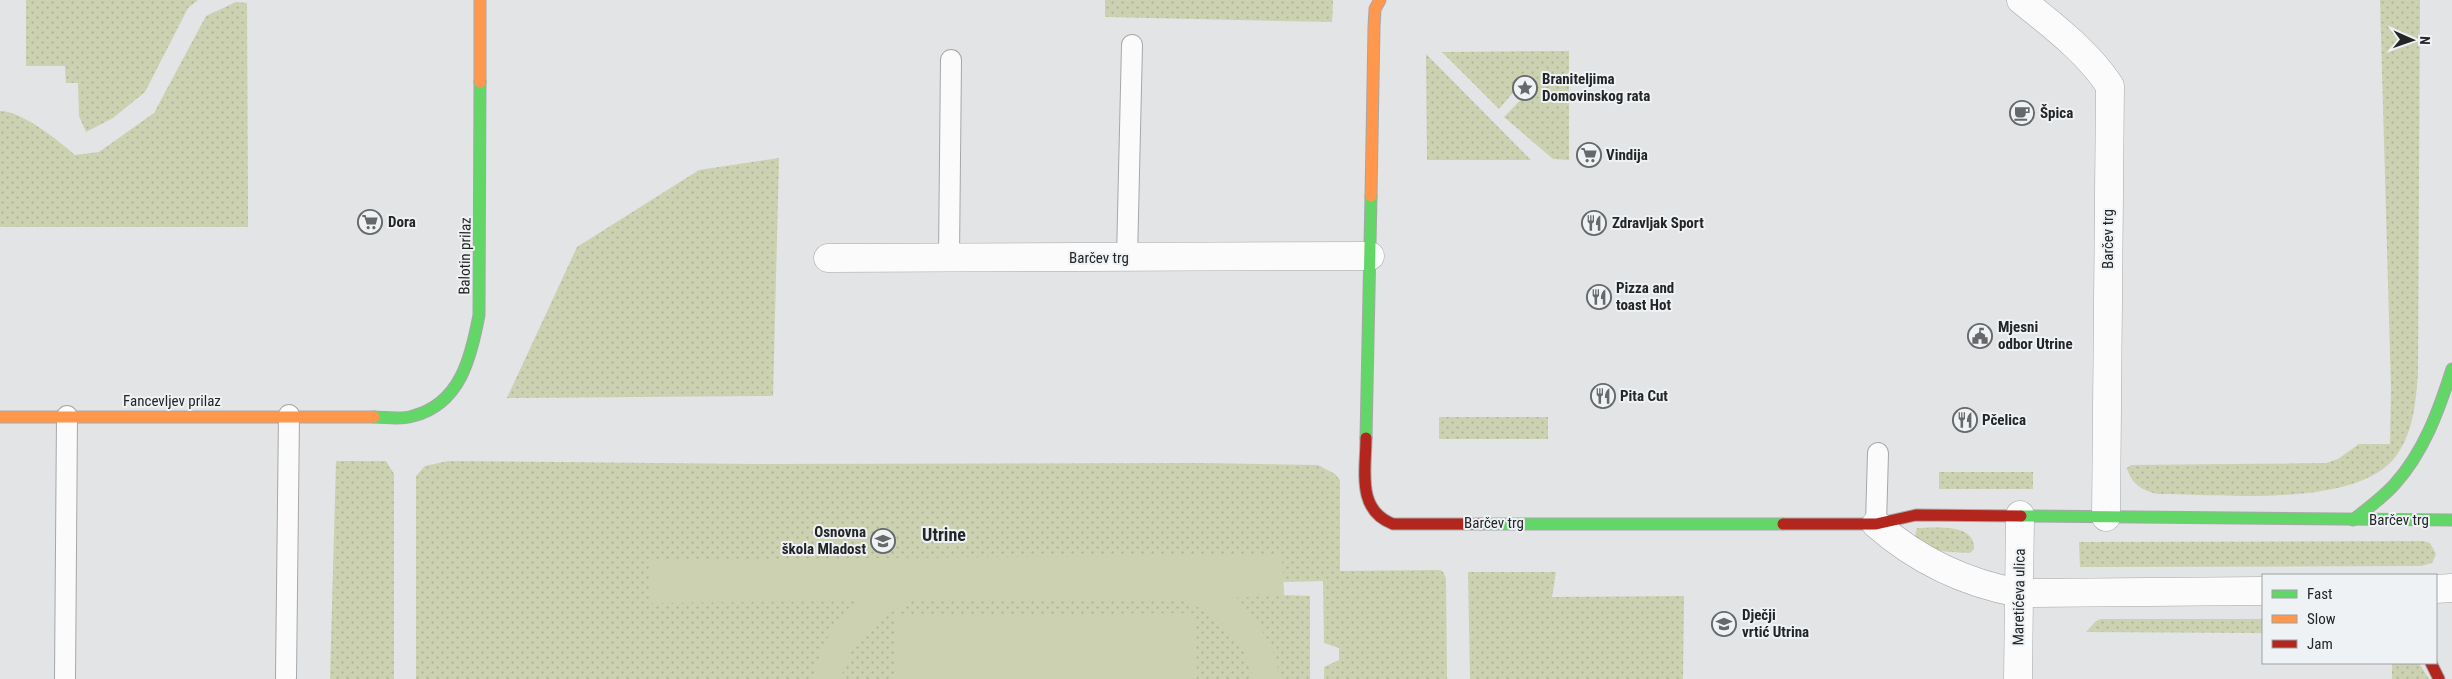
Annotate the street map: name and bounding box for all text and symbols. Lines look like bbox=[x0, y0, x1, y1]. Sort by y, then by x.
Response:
north arrow bbox=[2387, 15, 2437, 65]
text: N bbox=[2417, 36, 2433, 45]
place label: Braniteljima Domovinskog rata bbox=[1542, 70, 1650, 105]
place icon: Braniteljima Domovinskog rata bbox=[1512, 75, 1538, 101]
cafe icon: Špica bbox=[2009, 100, 2035, 126]
place label: Špica bbox=[2040, 104, 2073, 122]
supermarket icon: Vindija bbox=[1576, 142, 1602, 168]
place label: Vindija bbox=[1606, 146, 1648, 164]
supermarket icon: Dora bbox=[357, 209, 383, 235]
street label: Barčev trg bbox=[2099, 209, 2117, 269]
restaurant icon: Zdravljak Sport bbox=[1581, 210, 1607, 236]
place label: Dora bbox=[388, 213, 416, 231]
place label: Zdravljak Sport bbox=[1612, 214, 1704, 232]
street label: Balotin prilaz bbox=[455, 217, 475, 295]
street label: Barčev trg bbox=[1069, 249, 1129, 267]
place label: Pizza and toast Hot bbox=[1616, 279, 1674, 314]
restaurant icon: Pizza and toast Hot bbox=[1586, 284, 1612, 310]
place label: Mjesni odbor Utrine bbox=[1998, 318, 2073, 353]
public building icon: Mjesni odbor Utrine bbox=[1967, 323, 1993, 349]
restaurant icon: Pita Cut bbox=[1590, 383, 1616, 409]
place label: Pita Cut bbox=[1620, 387, 1668, 405]
street label: Fancevljev prilaz bbox=[123, 392, 221, 410]
restaurant icon: Pčelica bbox=[1952, 407, 1978, 433]
place label: Pčelica bbox=[1982, 411, 2026, 429]
street label: Barčev trg bbox=[2369, 511, 2429, 529]
street label: Barčev trg bbox=[1464, 514, 1524, 532]
place label: Osnovna škola Mladost bbox=[782, 523, 866, 558]
district label: Utrine bbox=[922, 524, 966, 545]
school or university icon: Osnovna škola Mladost bbox=[870, 528, 896, 554]
street label: Maretićeva ulica bbox=[2009, 548, 2029, 646]
legend bbox=[2262, 574, 2437, 664]
text: Fast bbox=[2307, 585, 2332, 603]
place label: Dječji vrtić Utrina bbox=[1742, 606, 1809, 641]
text: Slow bbox=[2307, 610, 2336, 628]
school or university icon: Dječji vrtić Utrina bbox=[1711, 611, 1737, 637]
text: Jam bbox=[2307, 635, 2333, 653]

